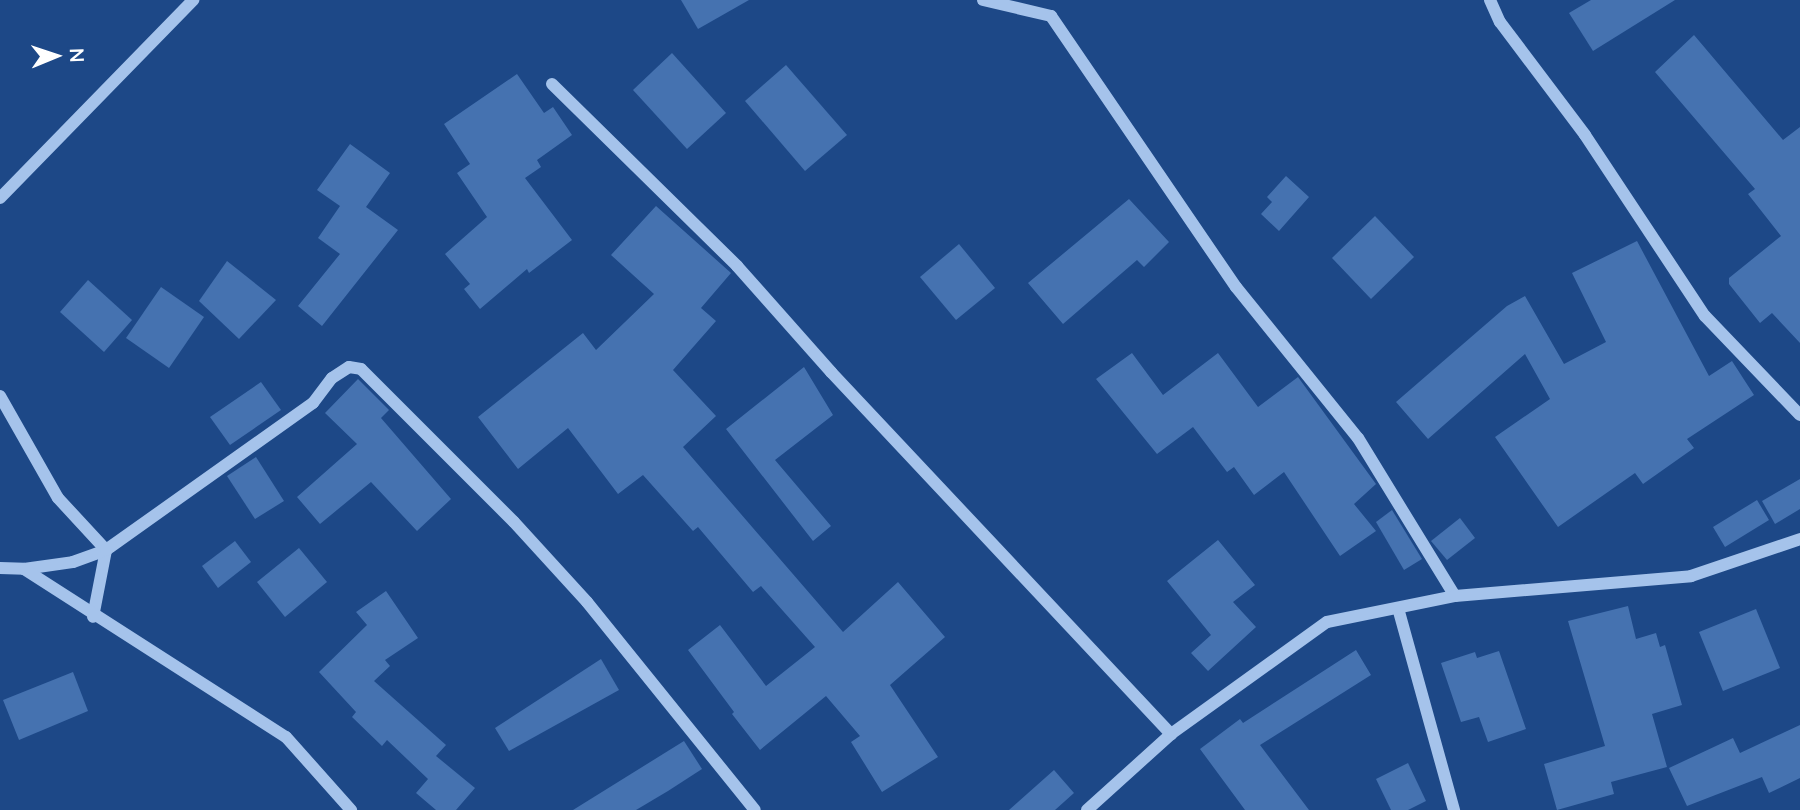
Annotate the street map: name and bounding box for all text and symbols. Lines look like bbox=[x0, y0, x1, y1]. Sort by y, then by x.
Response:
north arrow bbox=[21, 21, 91, 91]
text: N bbox=[66, 48, 89, 63]

